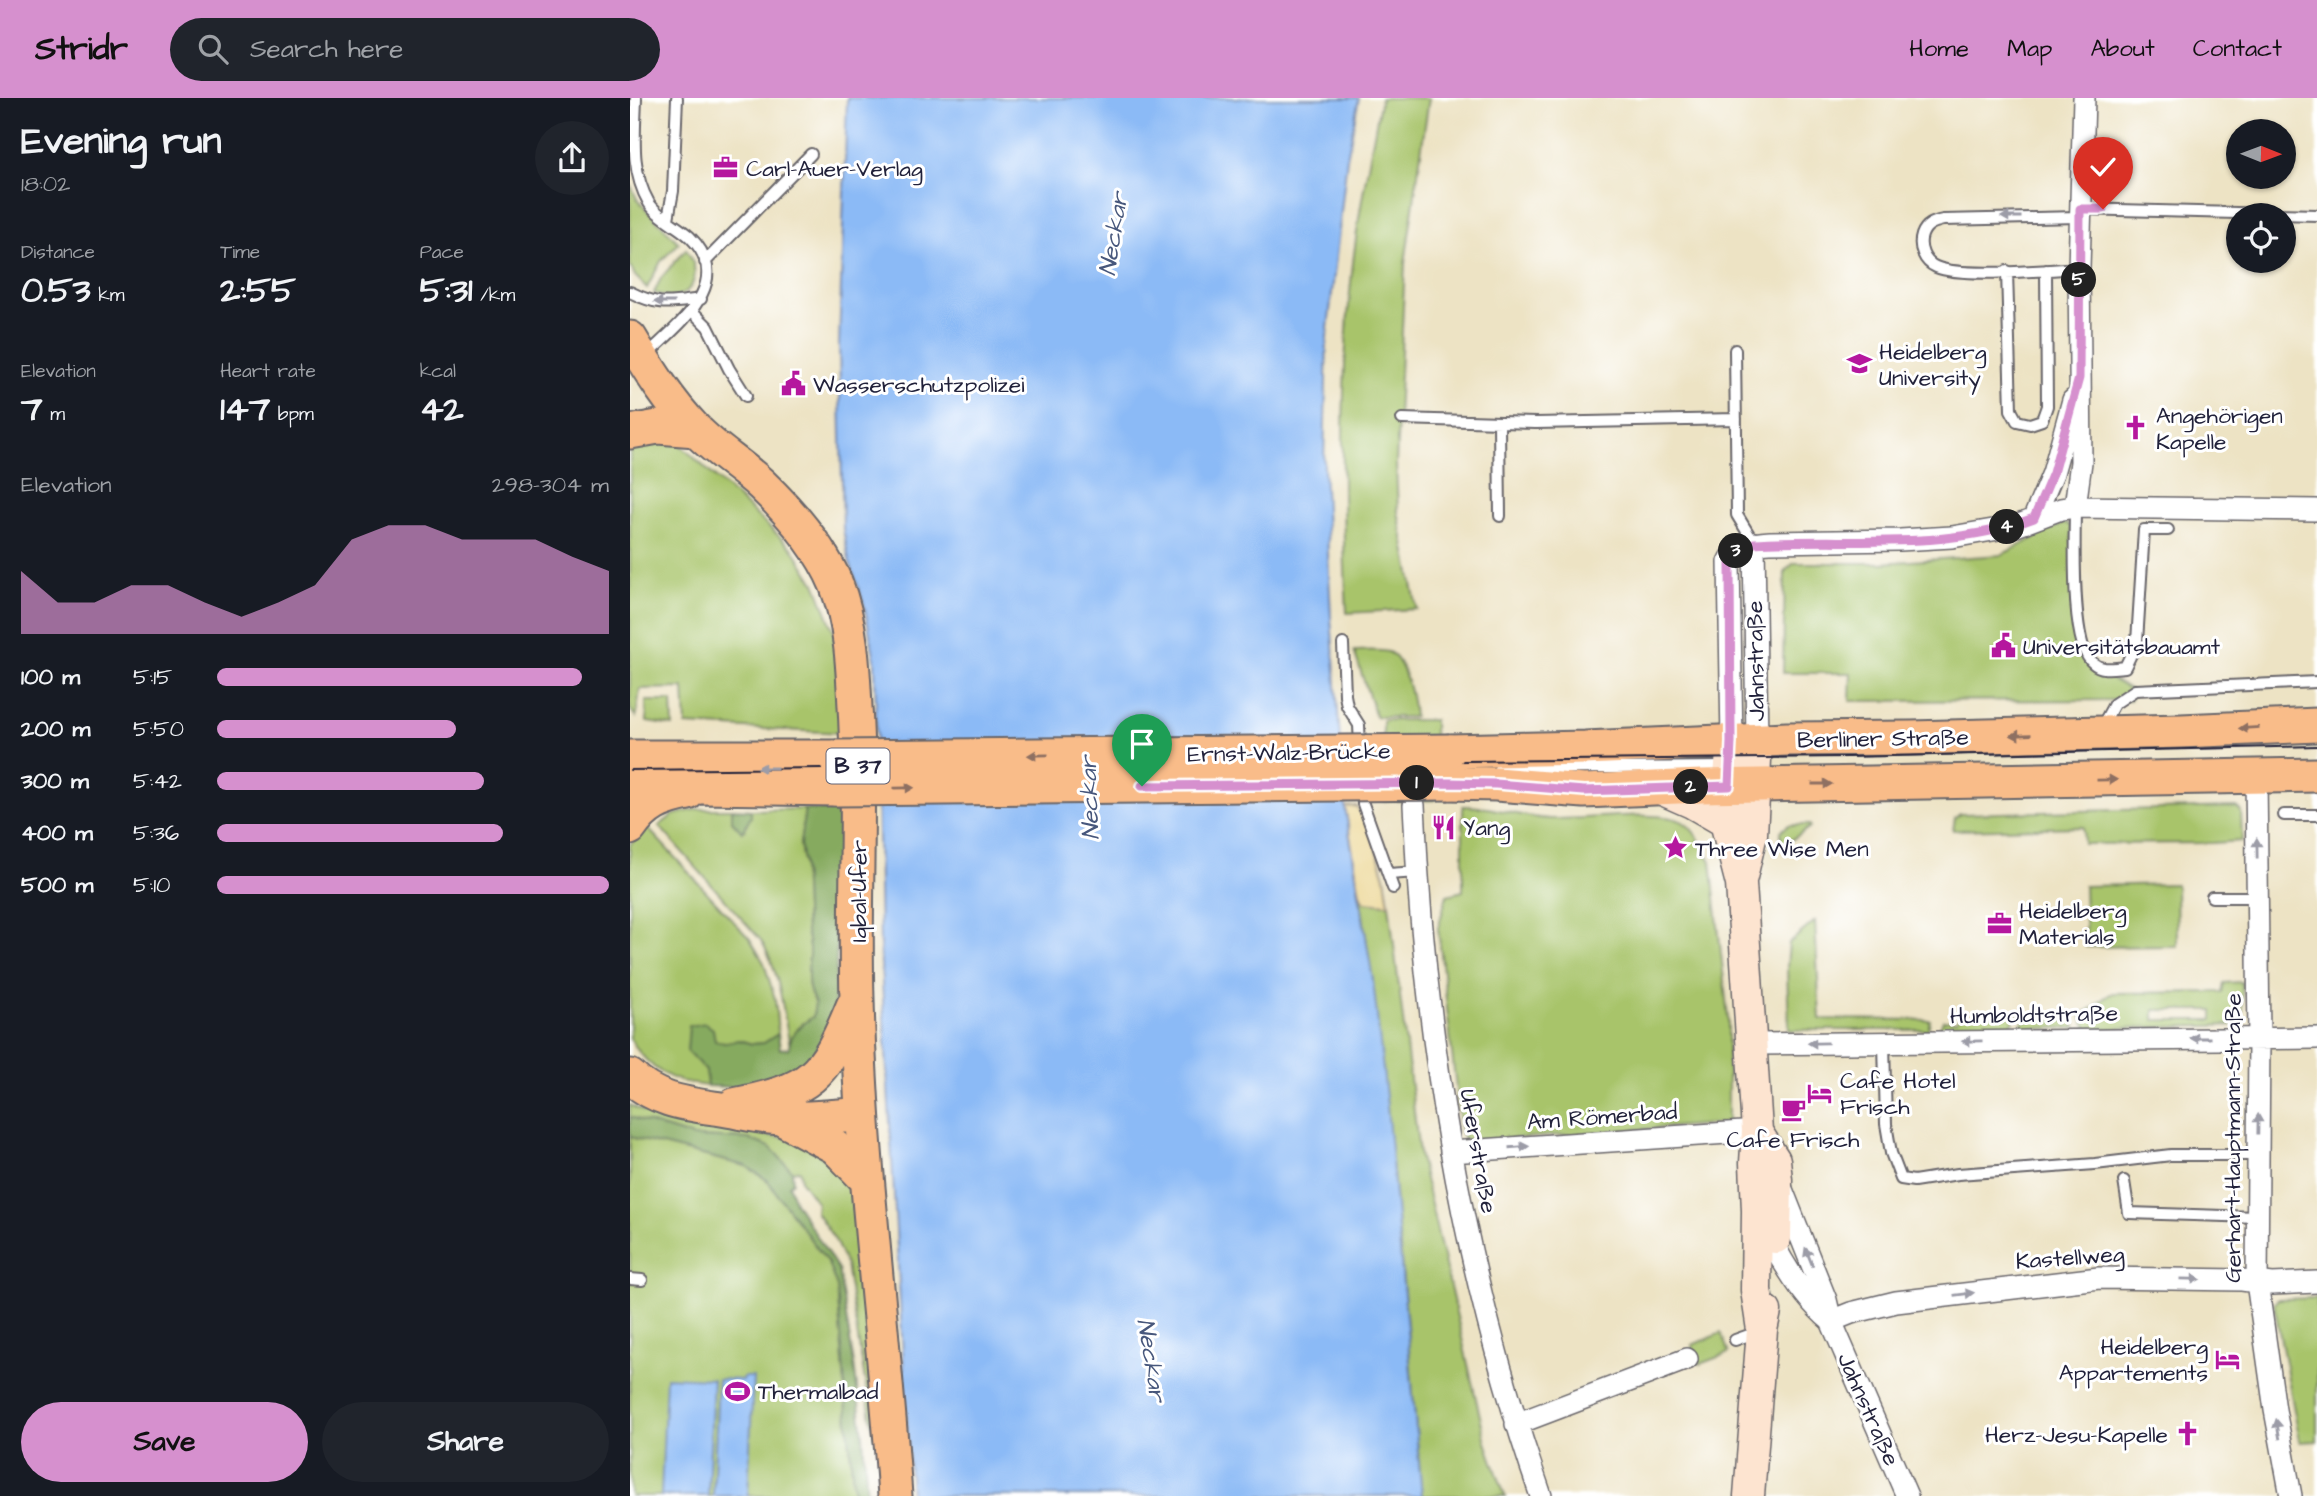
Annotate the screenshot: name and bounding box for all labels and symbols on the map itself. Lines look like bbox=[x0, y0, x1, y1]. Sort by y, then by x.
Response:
north arrow bbox=[2226, 119, 2296, 189]
pin bbox=[2073, 137, 2133, 209]
place label: Carl-Auer-Verlag bbox=[746, 153, 923, 186]
office icon: Carl-Auer-Verlag bbox=[712, 154, 740, 182]
water label: Neckar bbox=[1091, 188, 1138, 278]
one-way arrow bbox=[2000, 212, 2022, 223]
pin: 5 bbox=[2062, 262, 2096, 298]
one-way arrow bbox=[653, 296, 675, 308]
place label: Heidelberg University bbox=[1879, 336, 1987, 395]
school or university icon: Heidelberg University bbox=[1845, 350, 1873, 378]
place label: Wasserschutzpolizei bbox=[813, 369, 1025, 401]
public building icon: Wasserschutzpolizei bbox=[779, 370, 807, 398]
place label: Angehörigen Kapelle bbox=[2156, 400, 2283, 458]
church icon: Angehörigen Kapelle bbox=[2122, 414, 2150, 442]
pin: 4 bbox=[1990, 510, 2024, 544]
pin: 3 bbox=[1718, 533, 1754, 568]
street label: Jahnstraße bbox=[1739, 600, 1773, 722]
place label: Universitätsbauamt bbox=[2023, 631, 2221, 663]
public building icon: Universitätsbauamt bbox=[1989, 632, 2017, 660]
pin bbox=[1112, 714, 1172, 786]
street label: Berliner Straße bbox=[1797, 722, 1969, 756]
one-way arrow bbox=[2238, 723, 2260, 734]
one-way arrow bbox=[2010, 729, 2032, 741]
street label: Ernst-Walz-Brücke bbox=[1187, 735, 1391, 771]
road number: B 37 bbox=[826, 748, 890, 784]
one-way arrow bbox=[1026, 749, 1048, 761]
water label: Neckar bbox=[1071, 753, 1108, 840]
one-way arrow bbox=[756, 762, 778, 774]
pin: 1 bbox=[1400, 766, 1434, 800]
pin: 2 bbox=[1674, 770, 1708, 804]
one-way arrow bbox=[2097, 774, 2119, 786]
one-way arrow bbox=[1811, 778, 1833, 790]
one-way arrow bbox=[893, 783, 915, 794]
place label: Yang bbox=[1463, 812, 1510, 845]
restaurant icon: Yang bbox=[1429, 813, 1457, 841]
place label: Three Wise Men bbox=[1695, 833, 1869, 865]
place icon: Three Wise Men bbox=[1661, 834, 1689, 862]
one-way arrow bbox=[2251, 837, 2262, 859]
street label: Iqbal-Ufer bbox=[843, 840, 875, 942]
place label: Heidelberg Materials bbox=[2019, 895, 2127, 953]
office icon: Heidelberg Materials bbox=[1985, 909, 2013, 937]
street label: Gerhart-Hauptmann-Straße bbox=[2217, 993, 2249, 1283]
street label: Humboldtstraße bbox=[1950, 998, 2118, 1032]
one-way arrow bbox=[2189, 1032, 2211, 1044]
one-way arrow bbox=[1961, 1035, 1983, 1047]
one-way arrow bbox=[1807, 1037, 1829, 1049]
place label: Cafe Hotel Frisch bbox=[1840, 1065, 1956, 1123]
hotel icon: Cafe Hotel Frisch bbox=[1806, 1079, 1834, 1107]
street label: Uferstraße bbox=[1451, 1086, 1505, 1216]
cafe icon: Cafe Frisch bbox=[1779, 1095, 1807, 1123]
street label: Am Römerbad bbox=[1526, 1096, 1679, 1138]
one-way arrow bbox=[2252, 1113, 2264, 1135]
place label: Cafe Frisch bbox=[1727, 1124, 1860, 1156]
one-way arrow bbox=[1508, 1142, 1530, 1153]
street label: Kastellweg bbox=[2015, 1238, 2126, 1279]
one-way arrow bbox=[1804, 1246, 1815, 1267]
one-way arrow bbox=[2179, 1274, 2201, 1285]
one-way arrow bbox=[1953, 1288, 1975, 1299]
water label: Neckar bbox=[1128, 1316, 1175, 1407]
place label: Heidelberg Appartements bbox=[2059, 1331, 2208, 1389]
hotel icon: Heidelberg Appartements bbox=[2214, 1345, 2242, 1373]
street label: Jahnstraße bbox=[1829, 1348, 1907, 1471]
place label: Thermalbad bbox=[758, 1376, 879, 1408]
sports icon: Thermalbad bbox=[724, 1377, 752, 1405]
one-way arrow bbox=[2273, 1418, 2284, 1440]
place label: Herz-Jesu-Kapelle bbox=[1985, 1419, 2168, 1451]
church icon: Herz-Jesu-Kapelle bbox=[2174, 1420, 2202, 1448]

